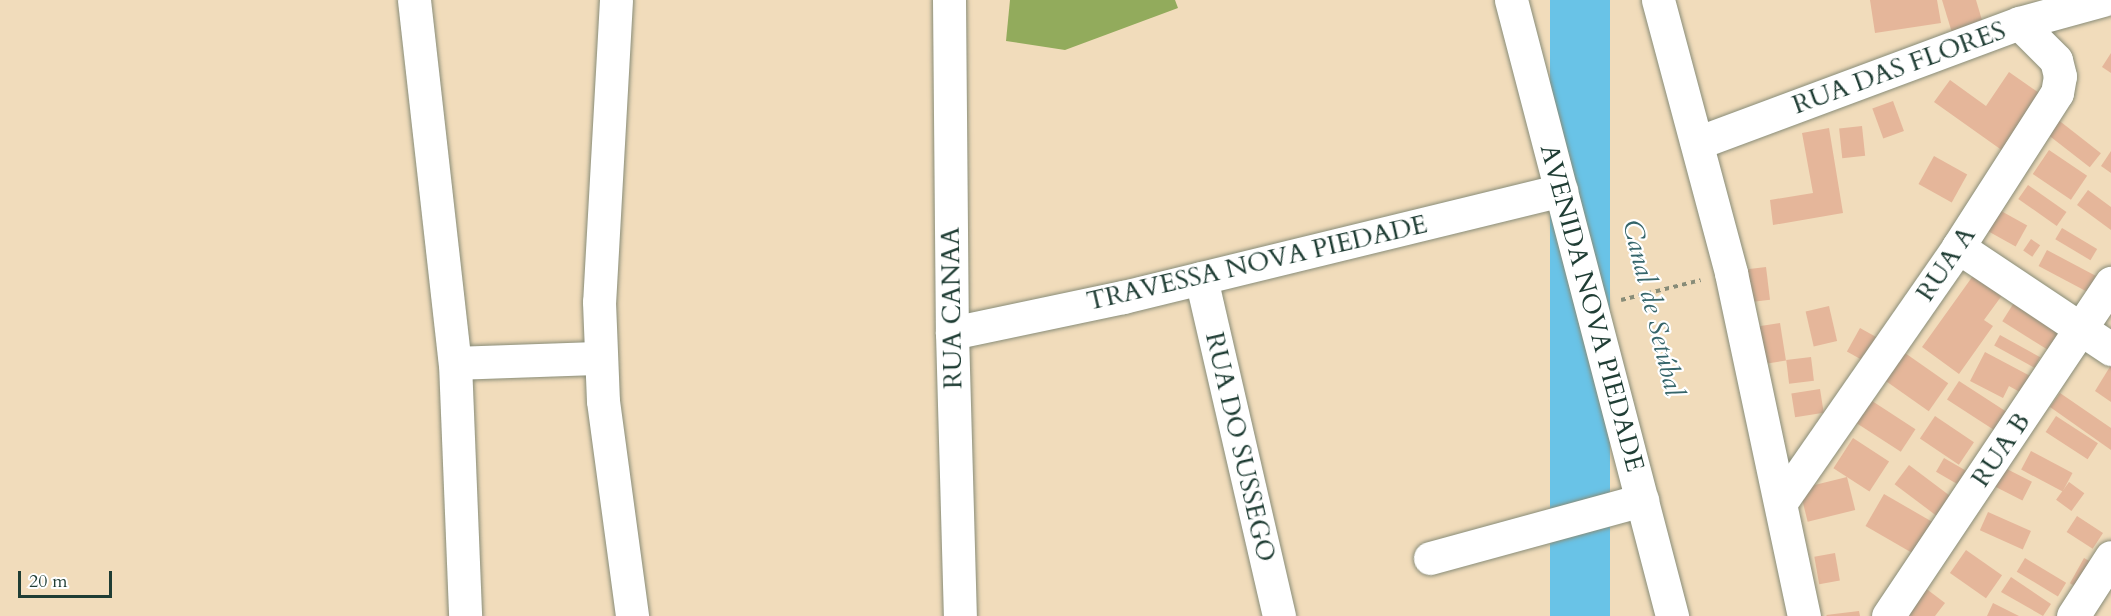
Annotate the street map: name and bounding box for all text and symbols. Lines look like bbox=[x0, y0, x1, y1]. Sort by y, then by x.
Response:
street label: RUA DAS FLORES bbox=[1788, 15, 2010, 121]
street label: AVENIDA NOVA PIEDADE bbox=[1533, 141, 1651, 475]
street label: TRAVESSA NOVA PIEDADE bbox=[1084, 209, 1430, 317]
water label: Canal de Setúbal bbox=[1615, 216, 1691, 400]
street label: RUA A bbox=[1910, 221, 1982, 307]
street label: RUA CANAA bbox=[935, 227, 969, 389]
street label: RUA DO SUSSEGO bbox=[1198, 329, 1282, 565]
street label: RUA B bbox=[1965, 407, 2037, 493]
scale bar bbox=[21, 559, 116, 597]
text: 20 m bbox=[29, 569, 68, 594]

